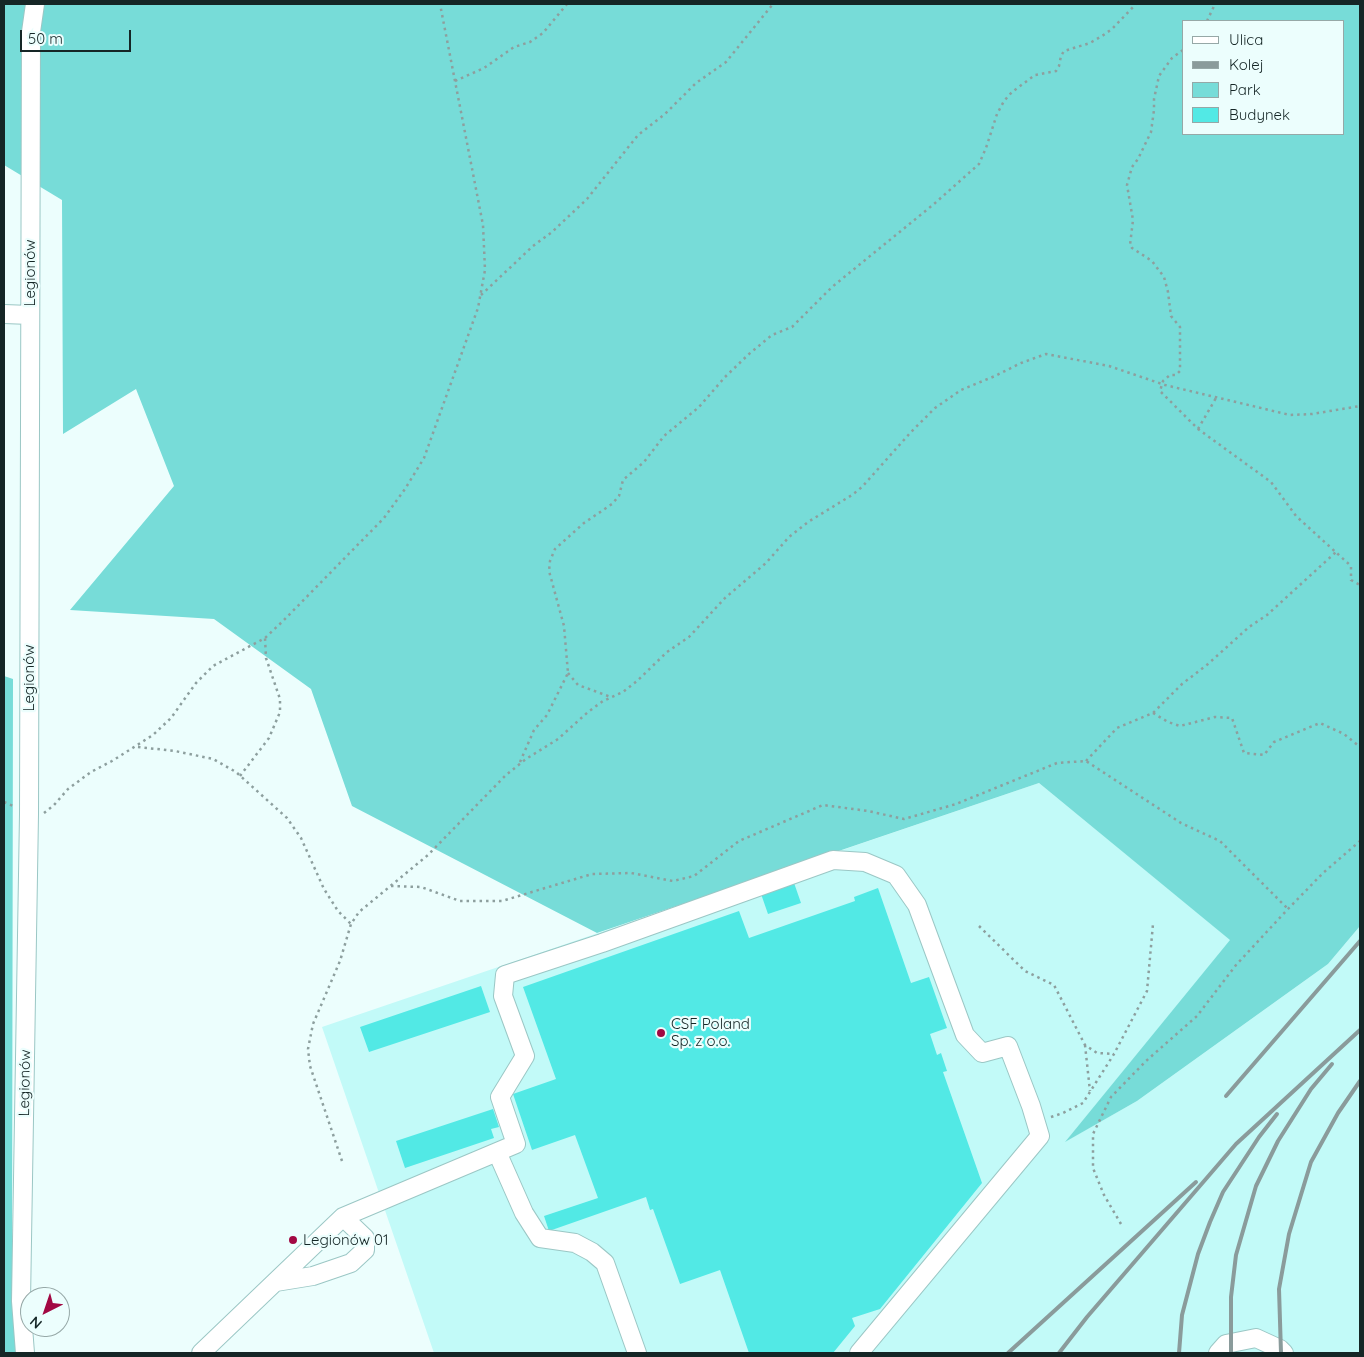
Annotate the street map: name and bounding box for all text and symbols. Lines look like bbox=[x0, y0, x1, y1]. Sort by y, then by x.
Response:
scale bar bbox=[22, 20, 134, 52]
legend bbox=[1182, 20, 1344, 135]
text: 50 m bbox=[28, 29, 63, 48]
text: Ulica bbox=[1229, 30, 1263, 49]
text: Kolej bbox=[1229, 55, 1264, 74]
text: Park bbox=[1229, 80, 1261, 99]
text: Budynek bbox=[1229, 105, 1290, 124]
street label: Legionów bbox=[21, 239, 39, 307]
street label: Legionów bbox=[20, 644, 38, 712]
place label: CSF Poland Sp. z o.o. bbox=[671, 1015, 750, 1050]
marker: CSF Poland Sp. z o.o. bbox=[655, 1027, 667, 1039]
street label: Legionów bbox=[15, 1049, 35, 1117]
place label: Legionów 01 bbox=[303, 1231, 389, 1249]
marker: Legionów 01 bbox=[287, 1234, 299, 1246]
north arrow bbox=[20, 1287, 70, 1337]
text: N bbox=[26, 1312, 46, 1333]

